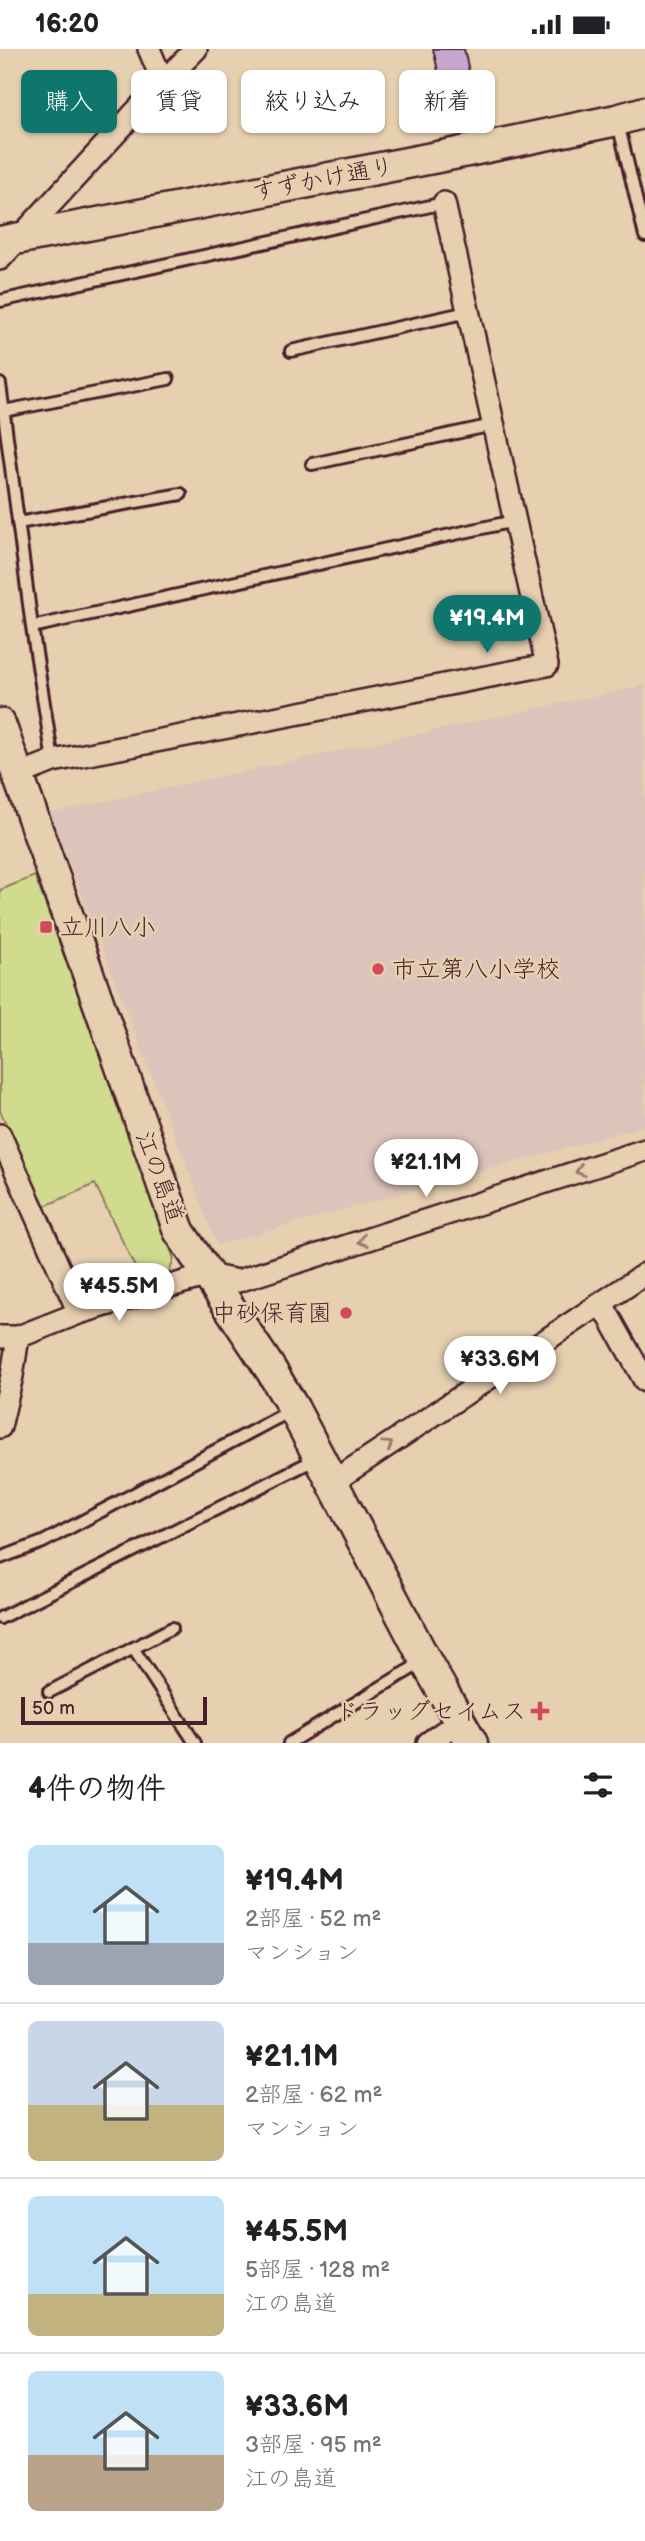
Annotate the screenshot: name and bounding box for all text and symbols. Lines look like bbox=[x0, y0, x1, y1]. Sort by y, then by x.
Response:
text: 16:20 bbox=[35, 9, 99, 40]
chip: 購入 bbox=[21, 70, 117, 133]
chip: 賃貸 bbox=[131, 70, 227, 133]
chip: 絞り込み bbox=[241, 70, 385, 133]
chip: 新着 bbox=[399, 70, 495, 133]
street label: すずかけ通り bbox=[250, 152, 397, 207]
pin: ¥19.4M bbox=[430, 595, 544, 655]
text: ¥19.4M bbox=[449, 604, 525, 632]
place label: 立川八小 bbox=[60, 913, 156, 942]
marker: 立川八小 bbox=[38, 919, 54, 935]
place label: 市立第八小学校 bbox=[392, 955, 560, 984]
marker: 市立第八小学校 bbox=[370, 961, 386, 977]
street label: 江の島道 bbox=[129, 1127, 190, 1227]
pin: ¥21.1M bbox=[369, 1139, 483, 1199]
text: ¥21.1M bbox=[390, 1148, 462, 1176]
one-way arrow bbox=[574, 1163, 586, 1178]
one-way arrow bbox=[358, 1233, 370, 1247]
pin: ¥45.5M bbox=[62, 1263, 176, 1323]
text: ¥45.5M bbox=[79, 1272, 159, 1300]
place label: 中砂保育園 bbox=[212, 1299, 332, 1328]
marker: 中砂保育園 bbox=[338, 1305, 354, 1321]
pin: ¥33.6M bbox=[443, 1337, 557, 1396]
text: ¥33.6M bbox=[460, 1345, 540, 1373]
one-way arrow bbox=[380, 1441, 393, 1454]
scale bar bbox=[21, 1694, 206, 1726]
text: 50 m bbox=[32, 1697, 75, 1720]
place label: ドラッグセイムス bbox=[335, 1697, 526, 1726]
marker: ドラッグセイムス bbox=[532, 1703, 548, 1719]
icon: filters bbox=[579, 1766, 617, 1804]
text: 4件の物件 bbox=[28, 1771, 166, 1807]
text: ¥19.4M bbox=[245, 1863, 344, 1899]
icon: home bbox=[84, 1873, 168, 1957]
text: 2部屋 · 52 m² bbox=[245, 1905, 381, 1933]
text: マンション bbox=[245, 1939, 359, 1967]
text: ¥21.1M bbox=[245, 2039, 339, 2075]
icon: home bbox=[84, 2049, 168, 2133]
text: 2部屋 · 62 m² bbox=[245, 2081, 382, 2109]
text: マンション bbox=[245, 2115, 359, 2143]
text: ¥45.5M bbox=[245, 2214, 348, 2250]
icon: home bbox=[84, 2224, 168, 2308]
text: 5部屋 · 128 m² bbox=[245, 2256, 390, 2284]
text: 江の島道 bbox=[245, 2290, 337, 2318]
text: ¥33.6M bbox=[245, 2389, 349, 2425]
icon: home bbox=[84, 2399, 168, 2483]
text: 3部屋 · 95 m² bbox=[245, 2431, 382, 2459]
text: 江の島道 bbox=[245, 2465, 337, 2493]

